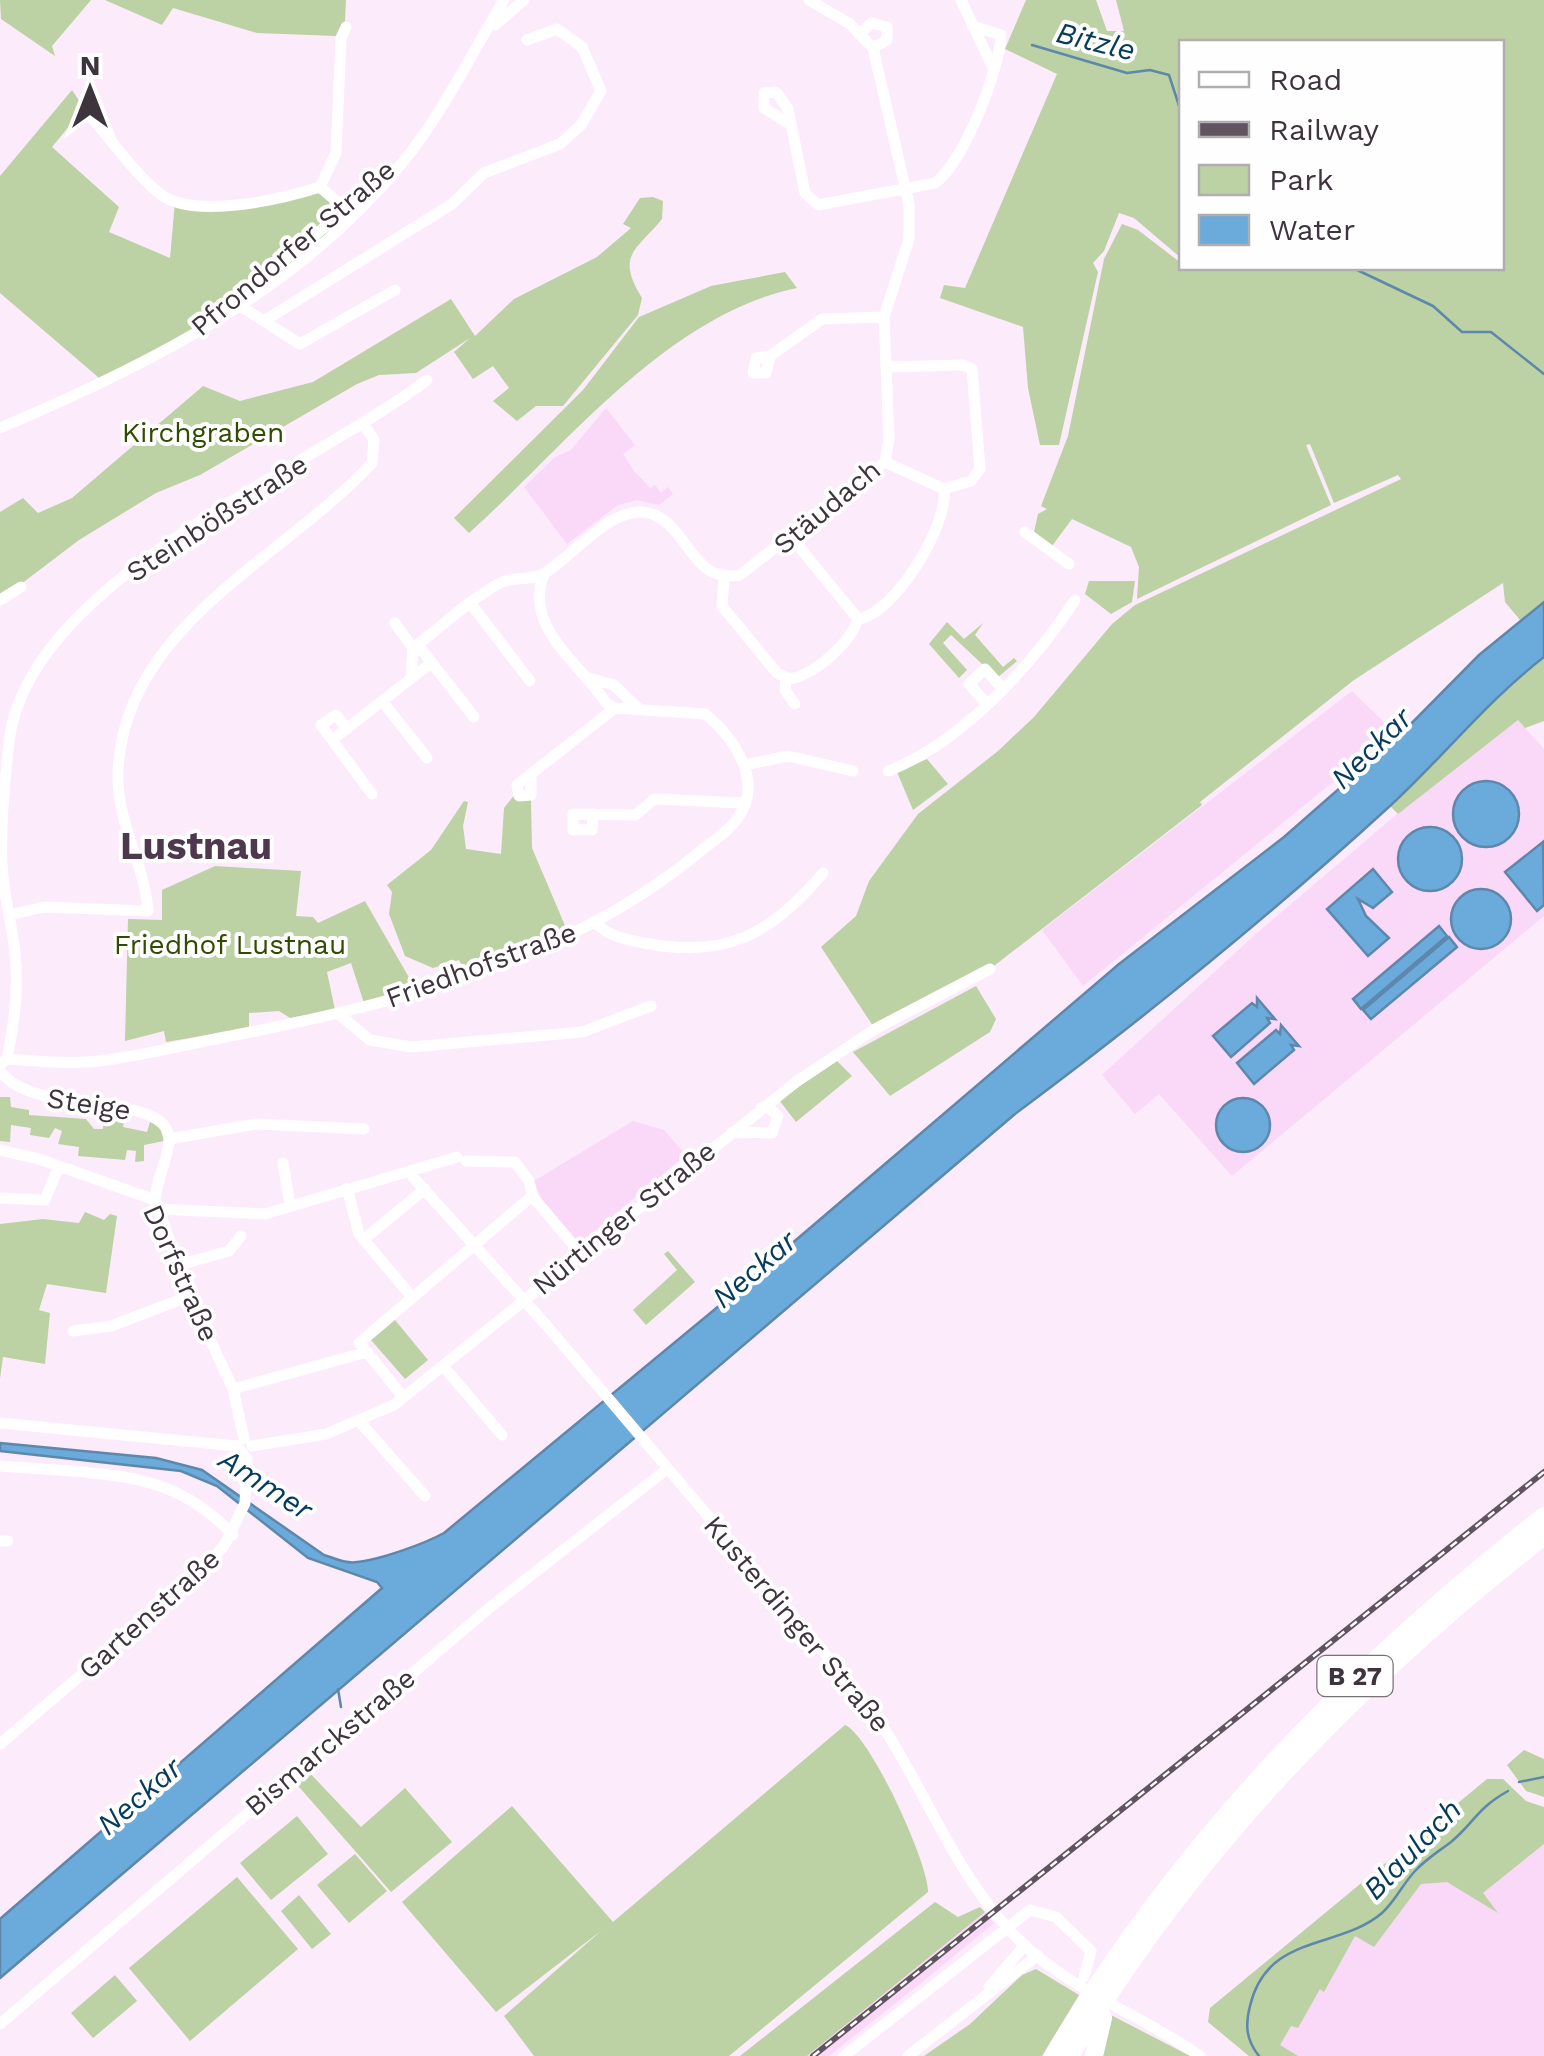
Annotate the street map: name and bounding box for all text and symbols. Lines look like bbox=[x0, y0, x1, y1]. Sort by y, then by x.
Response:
water label: Bitzle bbox=[1053, 14, 1139, 68]
north arrow bbox=[40, 40, 140, 140]
legend bbox=[1179, 40, 1504, 270]
text: N bbox=[80, 49, 100, 82]
text: Road bbox=[1269, 62, 1342, 97]
text: Railway bbox=[1269, 112, 1379, 147]
street label: Pfrondorfer Straße bbox=[184, 153, 402, 343]
text: Park bbox=[1269, 162, 1334, 197]
text: Water bbox=[1269, 212, 1355, 247]
park label: Kirchgraben bbox=[122, 416, 284, 449]
street label: Steinbößstraße bbox=[120, 447, 314, 589]
street label: Stäudach bbox=[767, 453, 887, 561]
water label: Neckar bbox=[1323, 699, 1420, 796]
district label: Lustnau bbox=[120, 824, 272, 868]
street label: Friedhofstraße bbox=[381, 915, 581, 1015]
park label: Friedhof Lustnau bbox=[114, 928, 346, 961]
street label: Steige bbox=[45, 1081, 133, 1127]
street label: Nürtinger Straße bbox=[526, 1134, 722, 1302]
street label: Dorfstraße bbox=[136, 1200, 226, 1346]
water label: Neckar bbox=[705, 1222, 804, 1315]
water label: Ammer bbox=[211, 1440, 320, 1528]
street label: Kusterdinger Straße bbox=[697, 1509, 897, 1739]
street label: Gartenstraße bbox=[72, 1542, 226, 1686]
road number: B 27 bbox=[1318, 1656, 1392, 1696]
street label: Bismarckstraße bbox=[238, 1661, 422, 1823]
water label: Neckar bbox=[90, 1749, 189, 1842]
water label: Blaulach bbox=[1356, 1792, 1468, 1906]

